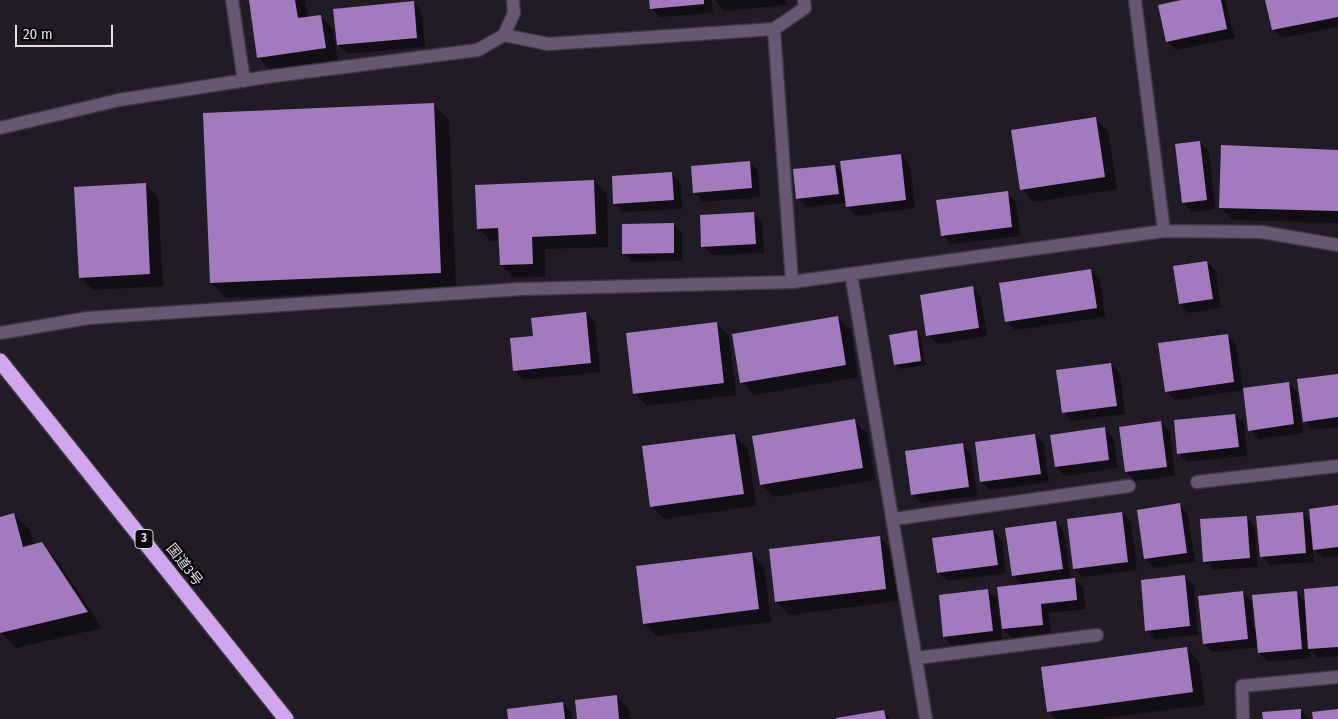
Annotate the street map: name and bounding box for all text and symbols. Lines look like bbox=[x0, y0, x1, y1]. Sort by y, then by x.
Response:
scale bar bbox=[18, 15, 115, 47]
text: 20 m bbox=[23, 25, 53, 43]
road number: 3 bbox=[135, 530, 153, 548]
street label: 国道3号 bbox=[163, 541, 205, 589]

